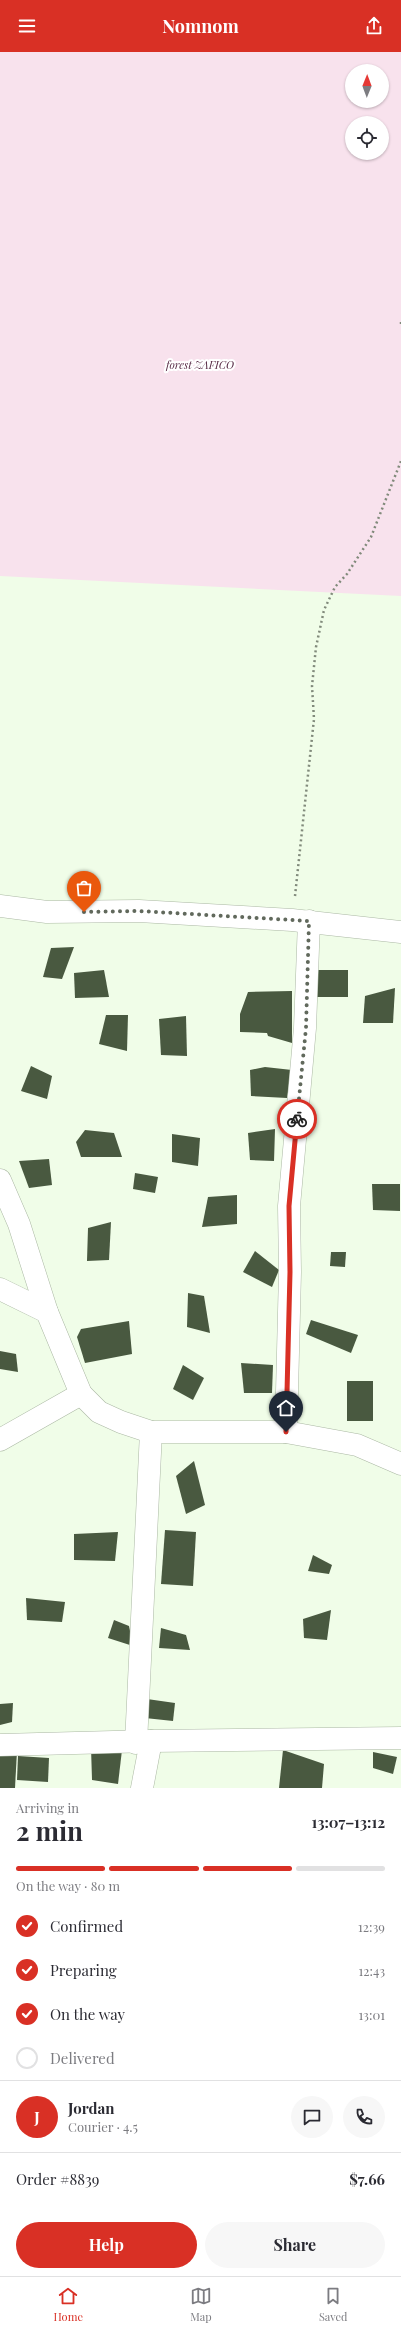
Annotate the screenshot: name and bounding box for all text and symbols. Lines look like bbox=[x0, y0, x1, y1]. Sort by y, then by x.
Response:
text: Nomnom bbox=[162, 14, 239, 38]
icon: menu bbox=[16, 15, 38, 37]
icon: share bbox=[363, 15, 385, 37]
north arrow bbox=[345, 64, 389, 108]
map controls bbox=[345, 64, 389, 160]
button: locate bbox=[345, 116, 389, 160]
park label: forest ZAFICO bbox=[165, 357, 234, 372]
pin bbox=[67, 871, 101, 912]
icon: bag bbox=[73, 877, 95, 899]
courier bbox=[277, 1099, 317, 1139]
icon: bike bbox=[286, 1108, 308, 1130]
pin bbox=[269, 1391, 303, 1432]
icon: home bbox=[275, 1397, 297, 1419]
text: Arriving in bbox=[16, 1799, 79, 1816]
text: 13:07–13:12 bbox=[312, 1812, 385, 1832]
text: 2 min bbox=[16, 1813, 83, 1848]
text: On the way · 80 m bbox=[16, 1877, 120, 1894]
icon: check bbox=[16, 1915, 38, 1937]
text: Confirmed bbox=[50, 1916, 123, 1936]
text: 12:39 bbox=[358, 1918, 385, 1935]
icon: check bbox=[16, 1959, 38, 1981]
text: Preparing bbox=[50, 1960, 117, 1980]
text: 12:43 bbox=[358, 1962, 385, 1979]
icon: check bbox=[16, 2003, 38, 2025]
text: On the way bbox=[50, 2004, 125, 2024]
text: 13:01 bbox=[358, 2006, 385, 2023]
text: Delivered bbox=[50, 2048, 115, 2068]
button: chat bbox=[291, 2096, 333, 2138]
button: phone bbox=[343, 2096, 385, 2138]
text: Jordan bbox=[68, 2098, 114, 2118]
text: J bbox=[34, 2107, 40, 2127]
text: Courier · 4.5 bbox=[68, 2118, 138, 2135]
text: Order #8839 bbox=[16, 2169, 99, 2189]
text: $7.66 bbox=[349, 2169, 385, 2189]
button: Help bbox=[16, 2222, 197, 2268]
button: Share bbox=[205, 2222, 385, 2268]
tab: Home bbox=[53, 2285, 83, 2324]
tab: Map bbox=[190, 2285, 212, 2324]
tab: Saved bbox=[319, 2285, 347, 2324]

